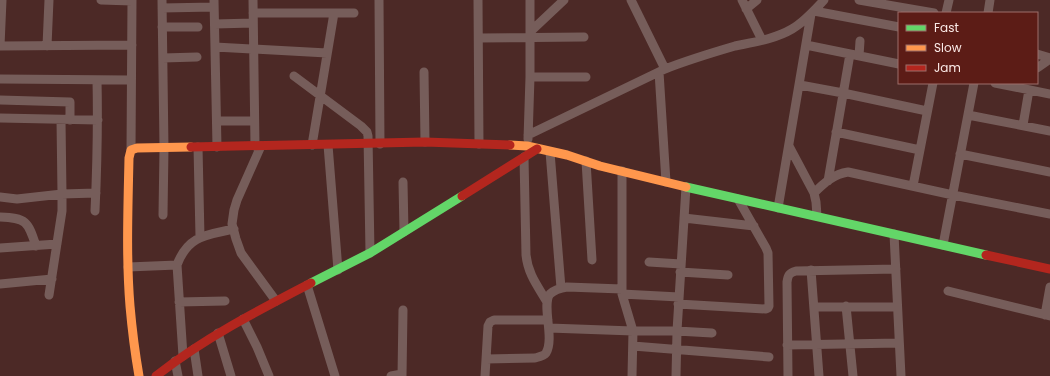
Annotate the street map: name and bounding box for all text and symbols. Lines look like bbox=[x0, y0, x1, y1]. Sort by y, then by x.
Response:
legend bbox=[898, 12, 1038, 84]
text: Fast bbox=[934, 19, 959, 36]
text: Slow bbox=[934, 39, 962, 56]
text: Jam bbox=[934, 59, 961, 76]

